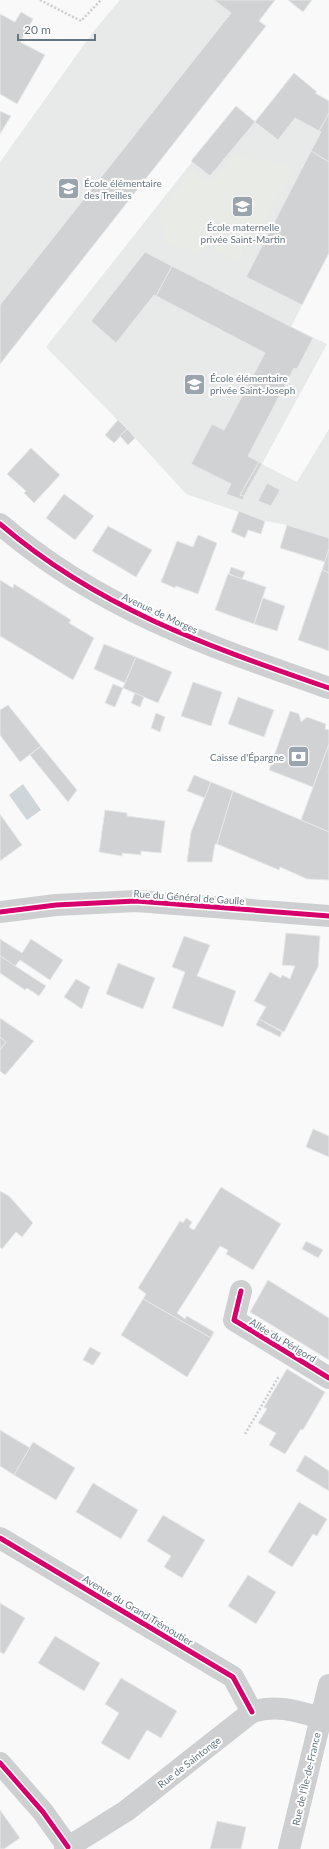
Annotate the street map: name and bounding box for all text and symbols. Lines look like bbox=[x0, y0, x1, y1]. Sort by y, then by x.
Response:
scale bar bbox=[18, 16, 95, 42]
text: 20 m bbox=[24, 22, 51, 37]
school or university icon: École élémentaire des Treilles bbox=[56, 176, 82, 202]
place label: École élémentaire des Treilles bbox=[84, 177, 162, 201]
school or university icon: École maternelle privée Saint-Martin bbox=[230, 194, 256, 220]
place label: École maternelle privée Saint-Martin bbox=[201, 221, 285, 245]
school or university icon: École élémentaire privée Saint-Joseph bbox=[181, 371, 207, 397]
place label: École élémentaire privée Saint-Joseph bbox=[210, 372, 295, 396]
street label: Avenue de Morges bbox=[120, 590, 200, 636]
bank icon: Caisse d'Épargne bbox=[286, 744, 312, 770]
place label: Caisse d'Épargne bbox=[210, 751, 284, 763]
street label: Rue du Général de Gaulle bbox=[133, 887, 245, 907]
street label: Allée du Périgord bbox=[248, 1315, 318, 1365]
street label: Avenue du Grand Trémoutier bbox=[81, 1572, 196, 1648]
street label: Rue de l'Île-de-France bbox=[289, 1731, 323, 1827]
street label: Rue de Saintonge bbox=[155, 1734, 223, 1790]

